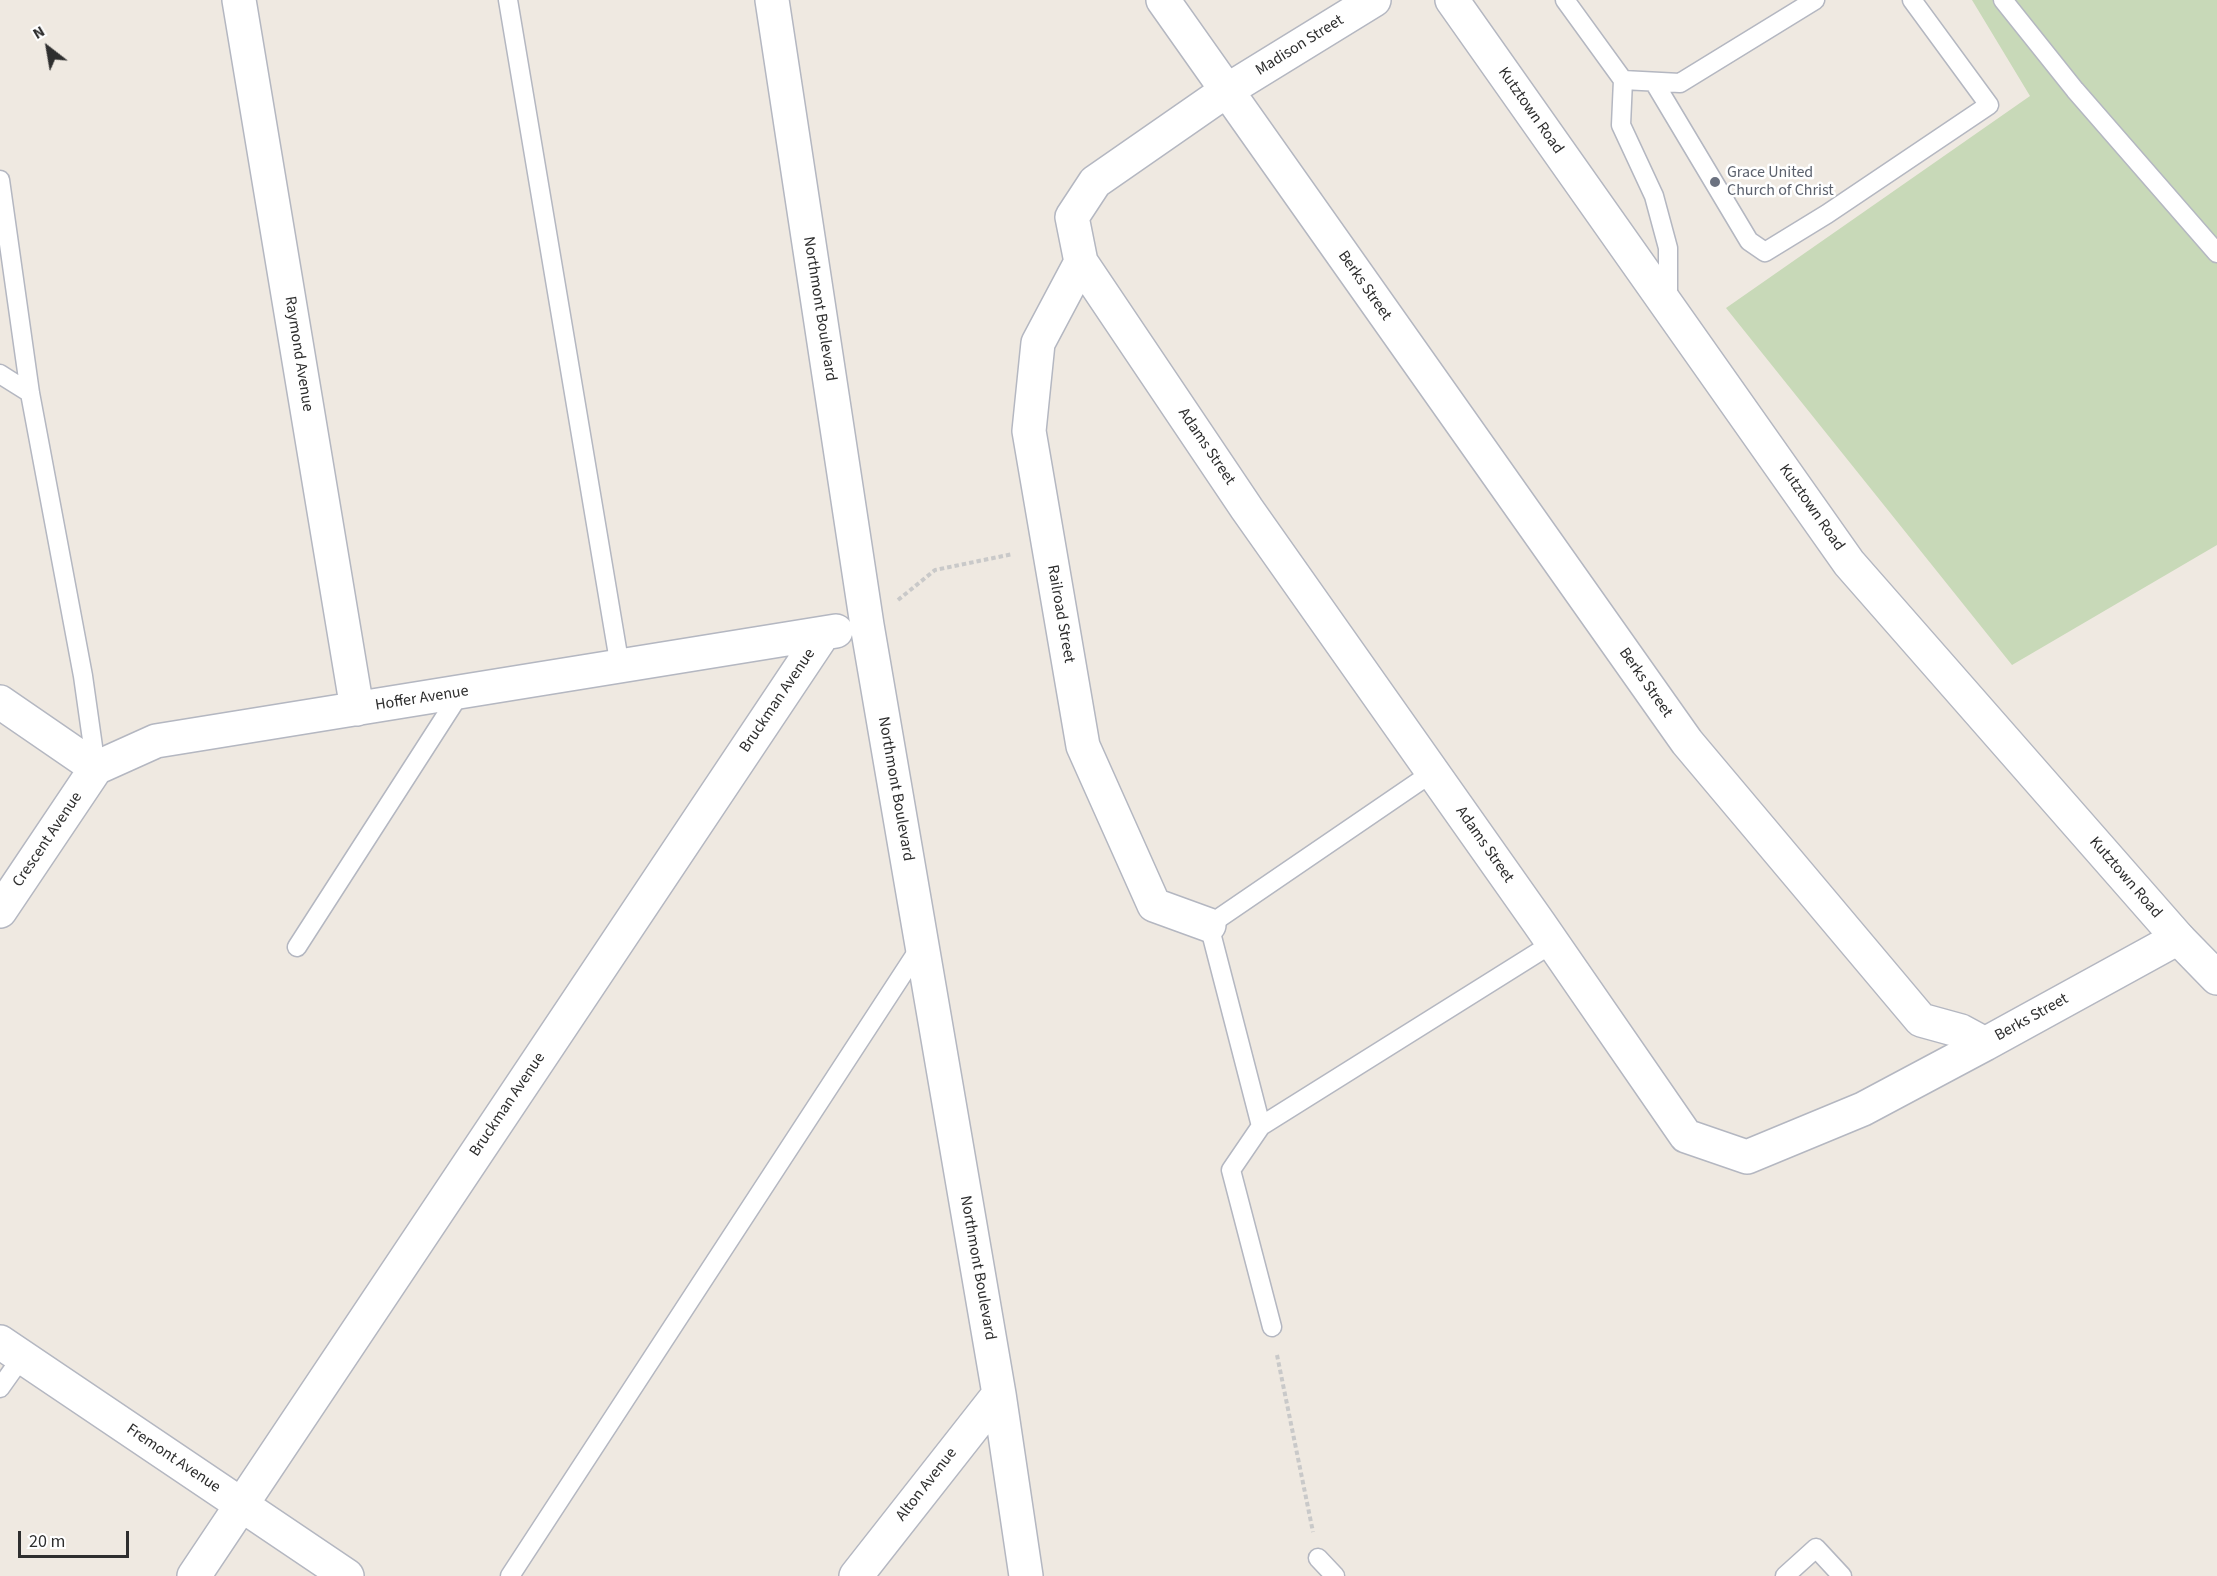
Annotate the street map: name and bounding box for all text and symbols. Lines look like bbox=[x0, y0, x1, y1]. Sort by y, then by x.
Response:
street label: Madison Street bbox=[1253, 11, 1347, 81]
north arrow bbox=[18, 18, 78, 78]
text: N bbox=[28, 20, 49, 45]
street label: Kutztown Road bbox=[1493, 64, 1567, 158]
place label: Grace United Church of Christ bbox=[1727, 163, 1834, 201]
marker: Grace United Church of Christ bbox=[1708, 175, 1722, 189]
street label: Northmont Boulevard bbox=[798, 235, 840, 383]
street label: Berks Street bbox=[1333, 247, 1395, 325]
street label: Raymond Avenue bbox=[279, 295, 317, 413]
street label: Adams Street bbox=[1173, 405, 1239, 489]
street label: Kutztown Road bbox=[1774, 461, 1848, 555]
street label: Railroad Street bbox=[1042, 563, 1078, 665]
street label: Berks Street bbox=[1614, 644, 1676, 722]
street label: Bruckman Avenue bbox=[736, 645, 820, 757]
street label: Hoffer Avenue bbox=[374, 682, 470, 716]
street label: Northmont Boulevard bbox=[873, 715, 917, 863]
street label: Crescent Avenue bbox=[9, 789, 87, 891]
street label: Adams Street bbox=[1451, 803, 1517, 887]
street label: Kutztown Road bbox=[2084, 833, 2166, 923]
street label: Berks Street bbox=[1992, 990, 2072, 1046]
street label: Bruckman Avenue bbox=[466, 1049, 550, 1161]
street label: Northmont Boulevard bbox=[955, 1194, 999, 1342]
street label: Fremont Avenue bbox=[122, 1420, 224, 1498]
street label: Alton Avenue bbox=[892, 1444, 962, 1526]
scale bar bbox=[21, 1519, 132, 1557]
text: 20 m bbox=[29, 1529, 65, 1554]

